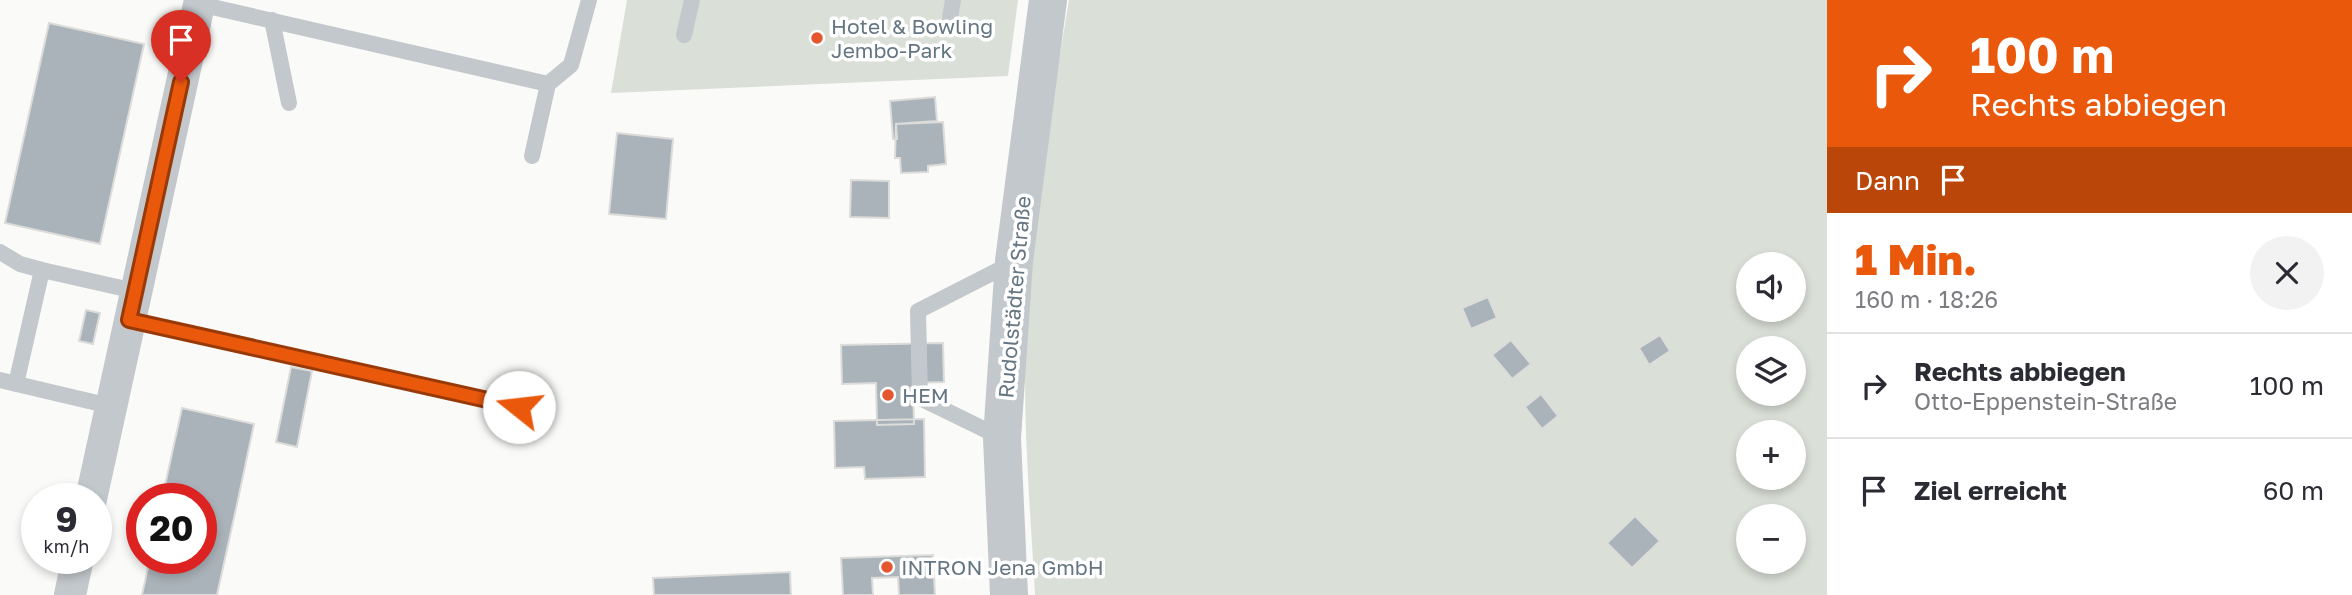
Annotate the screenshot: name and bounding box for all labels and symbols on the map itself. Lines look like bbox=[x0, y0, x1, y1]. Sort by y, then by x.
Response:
pin bbox=[151, 10, 211, 82]
place label: Hotel & Bowling Jembo-Park bbox=[831, 13, 993, 63]
marker: Hotel & Bowling Jembo-Park bbox=[809, 30, 825, 46]
street label: Rudolstädter Straße bbox=[992, 195, 1036, 399]
position arrow bbox=[482, 370, 556, 444]
place label: HEM bbox=[902, 382, 949, 408]
marker: HEM bbox=[880, 387, 896, 403]
speed limit sign: 20 bbox=[126, 483, 217, 574]
place label: INTRON Jena GmbH bbox=[901, 554, 1104, 580]
marker: INTRON Jena GmbH bbox=[879, 559, 895, 575]

